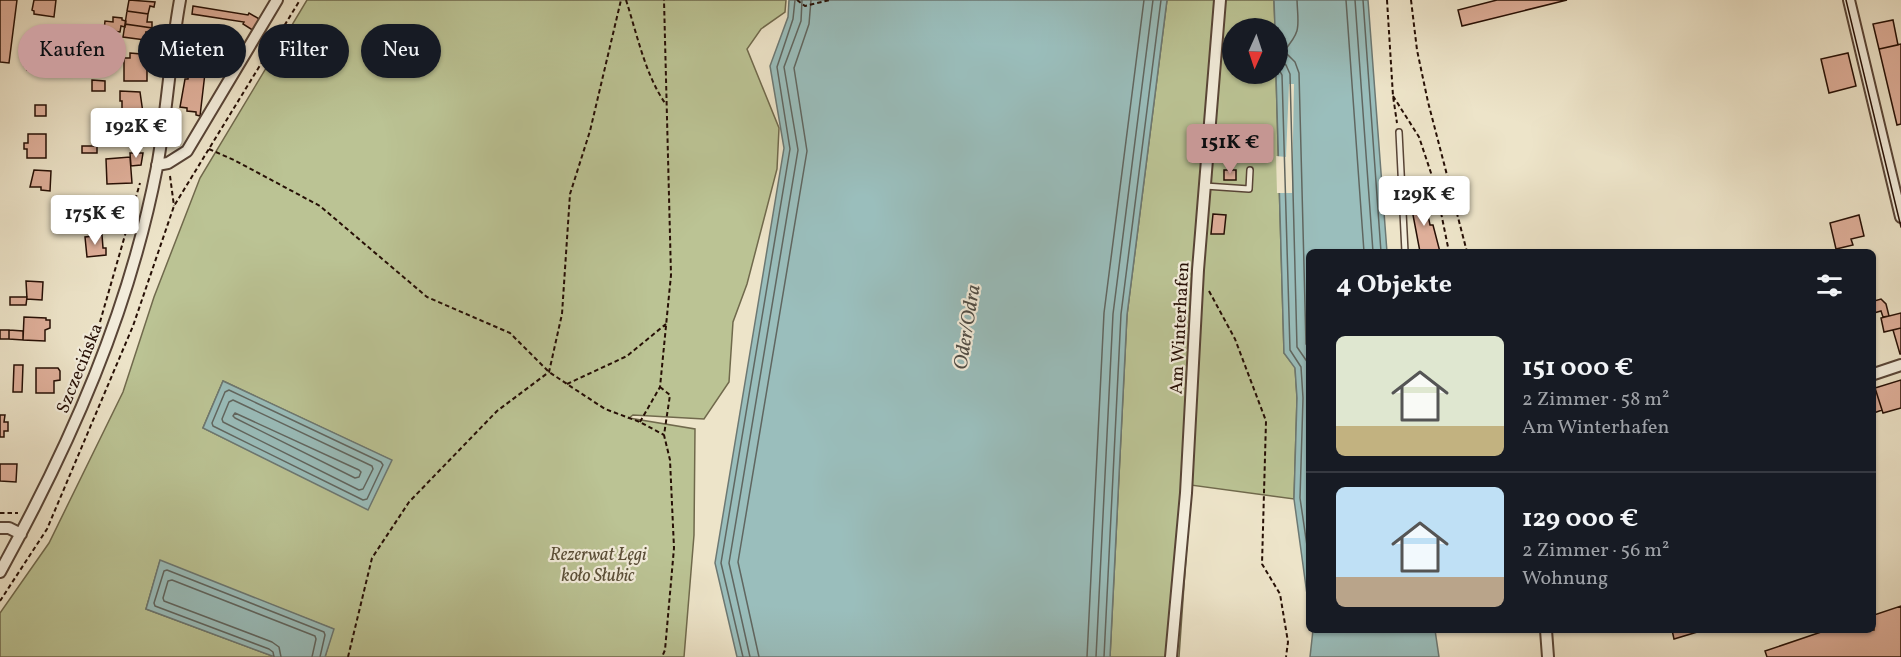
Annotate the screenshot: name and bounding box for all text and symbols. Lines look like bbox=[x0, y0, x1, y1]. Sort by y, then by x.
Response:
north arrow bbox=[1222, 18, 1288, 84]
map controls bbox=[1222, 18, 1288, 84]
chip: Kaufen bbox=[18, 24, 126, 78]
chip: Mieten bbox=[138, 24, 246, 78]
chip: Filter bbox=[258, 24, 349, 78]
chip: Neu bbox=[361, 24, 441, 78]
pin: 192K € bbox=[87, 108, 185, 159]
text: 192K € bbox=[105, 113, 167, 141]
pin: 151K € bbox=[1181, 124, 1279, 175]
text: 151K € bbox=[1201, 129, 1259, 157]
pin: 129K € bbox=[1375, 176, 1473, 227]
text: 129K € bbox=[1393, 181, 1455, 209]
pin: 175K € bbox=[46, 195, 144, 246]
text: 175K € bbox=[65, 200, 125, 228]
street label: Am Winterhafen bbox=[1165, 261, 1196, 395]
text: 4 Objekte bbox=[1336, 267, 1452, 303]
icon: filters bbox=[1813, 269, 1846, 302]
water label: Oder/Odra bbox=[947, 283, 989, 372]
street label: Szczecińska bbox=[51, 320, 110, 417]
text: 151 000 € bbox=[1522, 350, 1634, 386]
icon: home bbox=[1384, 360, 1456, 432]
text: 2 Zimmer · 58 m² bbox=[1522, 386, 1669, 414]
text: Am Winterhafen bbox=[1522, 414, 1669, 442]
text: 129 000 € bbox=[1522, 501, 1638, 537]
icon: home bbox=[1384, 511, 1456, 583]
text: 2 Zimmer · 56 m² bbox=[1522, 537, 1669, 565]
park label: Rezerwat Łęgi koło Słubic bbox=[550, 543, 647, 589]
text: Wohnung bbox=[1522, 565, 1608, 593]

